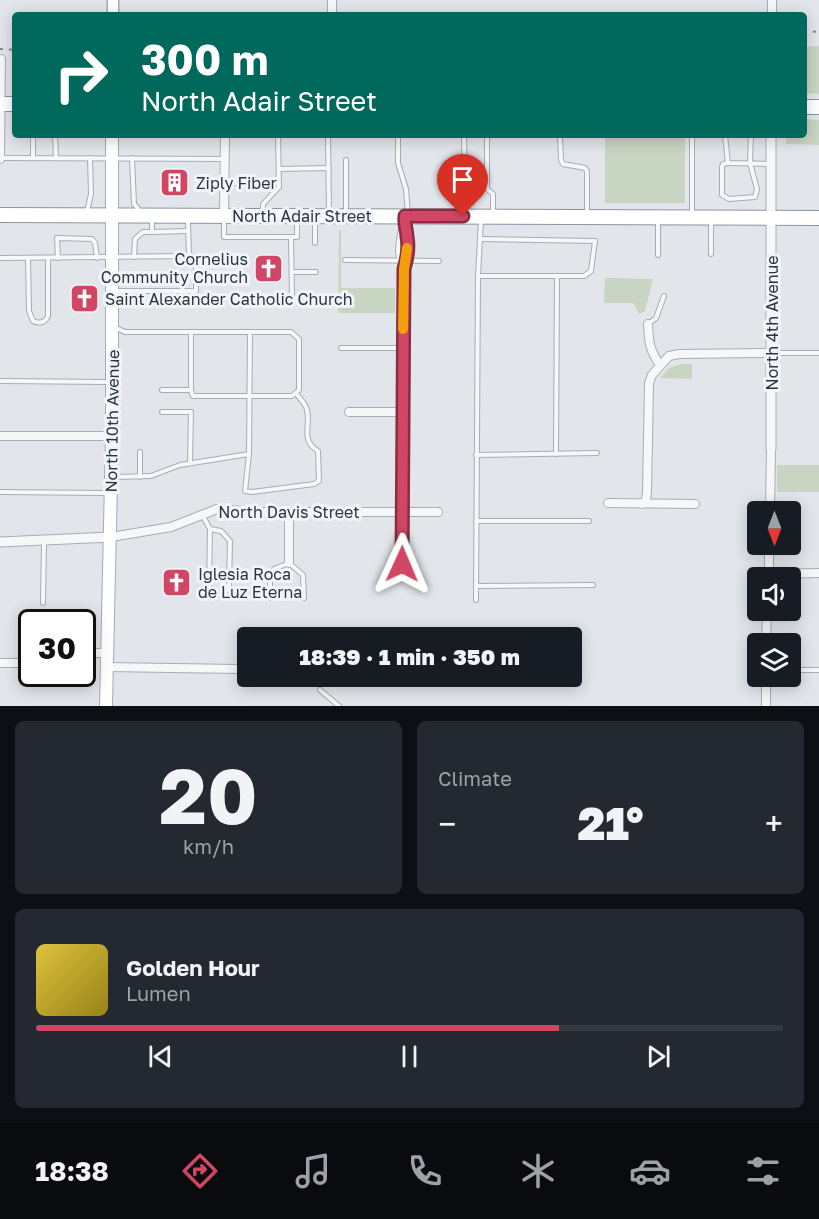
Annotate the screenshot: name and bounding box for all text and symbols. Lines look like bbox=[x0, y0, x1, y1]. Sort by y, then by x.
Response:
text: 300 m bbox=[141, 34, 268, 84]
icon: right bbox=[42, 36, 120, 114]
text: North Adair Street bbox=[141, 85, 377, 117]
pin bbox=[437, 154, 488, 216]
icon: arrive bbox=[446, 163, 479, 196]
building icon: Ziply Fiber bbox=[159, 167, 191, 199]
place label: Ziply Fiber bbox=[196, 173, 277, 193]
street label: North Adair Street bbox=[232, 206, 372, 226]
place label: Cornelius Community Church bbox=[101, 249, 248, 287]
church icon: Cornelius Community Church bbox=[253, 252, 285, 284]
street label: North 4th Avenue bbox=[762, 255, 782, 391]
church icon: Saint Alexander Catholic Church bbox=[68, 283, 100, 315]
place label: Saint Alexander Catholic Church bbox=[105, 289, 353, 309]
street label: North 10th Avenue bbox=[101, 349, 123, 493]
north arrow bbox=[747, 501, 801, 555]
map controls bbox=[747, 501, 801, 687]
street label: North Davis Street bbox=[218, 502, 360, 522]
position arrow bbox=[370, 532, 434, 596]
place label: Iglesia Roca de Luz Eterna bbox=[198, 564, 302, 602]
church icon: Iglesia Roca de Luz Eterna bbox=[161, 567, 193, 599]
button: sound bbox=[747, 567, 801, 621]
speed limit sign: 30 bbox=[18, 609, 96, 687]
button: layers bbox=[747, 633, 801, 687]
text: 18:39 · 1 min · 350 m bbox=[299, 643, 520, 670]
text: 20 bbox=[159, 748, 258, 841]
text: Climate bbox=[438, 766, 512, 790]
text: 21° bbox=[577, 796, 644, 850]
text: − bbox=[438, 804, 456, 843]
text: + bbox=[765, 804, 783, 843]
text: km/h bbox=[183, 834, 234, 858]
text: Golden Hour bbox=[126, 954, 260, 981]
text: Lumen bbox=[126, 981, 191, 1005]
icon: previous bbox=[144, 1040, 177, 1073]
icon: pause bbox=[393, 1040, 426, 1073]
icon: next bbox=[642, 1040, 675, 1073]
icon: directions bbox=[179, 1150, 221, 1192]
icon: music bbox=[292, 1150, 334, 1192]
icon: phone bbox=[404, 1150, 446, 1192]
icon: climate bbox=[517, 1150, 559, 1192]
icon: car bbox=[629, 1150, 671, 1192]
icon: filters bbox=[742, 1150, 784, 1192]
text: 18:38 bbox=[35, 1155, 109, 1187]

